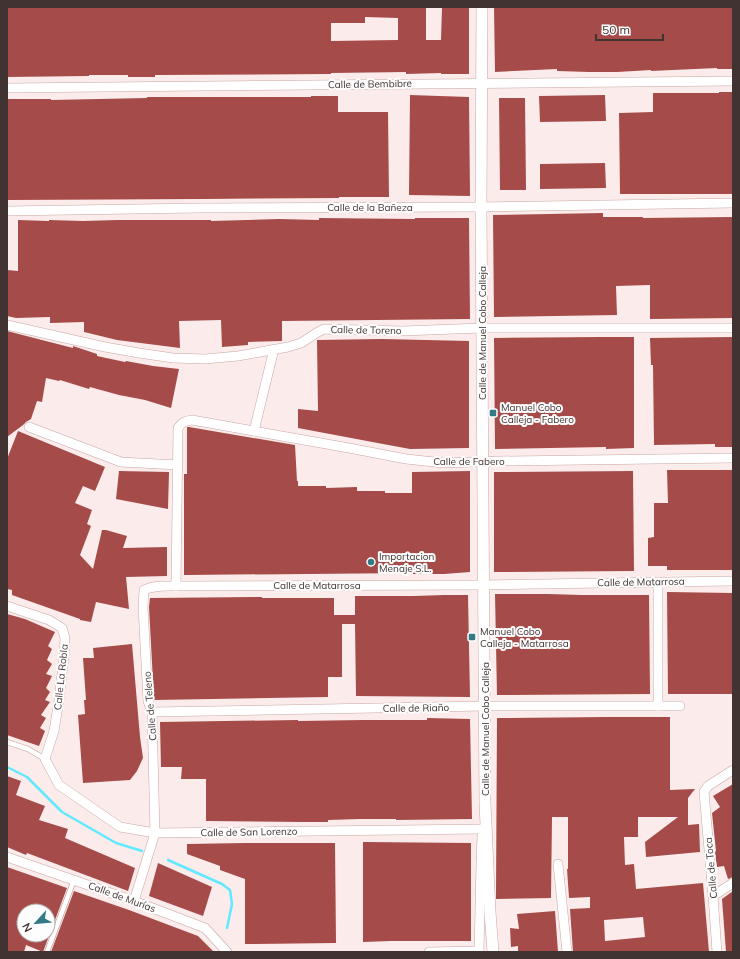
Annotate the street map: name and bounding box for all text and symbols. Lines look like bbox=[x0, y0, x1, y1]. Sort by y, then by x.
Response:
scale bar bbox=[596, 16, 663, 42]
text: 50 m bbox=[602, 22, 630, 37]
street label: Calle de Bembibre bbox=[328, 77, 412, 91]
street label: Calle de la Bañeza bbox=[327, 201, 413, 214]
street label: Calle de Manuel Cobo Calleja bbox=[476, 266, 489, 400]
street label: Calle de Toreno bbox=[330, 323, 402, 337]
place label: Manuel Cobo Calleja - Fabero bbox=[501, 401, 574, 426]
marker: Manuel Cobo Calleja - Fabero bbox=[488, 408, 498, 418]
street label: Calle de Fabero bbox=[433, 455, 505, 468]
place label: Importacion Menaje S.L. bbox=[379, 550, 435, 575]
marker: Importacion Menaje S.L. bbox=[366, 557, 376, 567]
street label: Calle de Matarrosa bbox=[597, 575, 685, 589]
street label: Calle de Matarrosa bbox=[273, 579, 361, 592]
place label: Manuel Cobo Calleja - Matarrosa bbox=[480, 625, 569, 650]
marker: Manuel Cobo Calleja - Matarrosa bbox=[467, 632, 477, 642]
street label: Calle La Robla bbox=[51, 643, 71, 711]
street label: Calle de Manuel Cobo Calleja bbox=[479, 662, 492, 796]
street label: Calle de Teleno bbox=[140, 670, 160, 741]
street label: Calle de Riaño bbox=[383, 701, 450, 715]
street label: Calle de San Lorenzo bbox=[200, 825, 298, 839]
street label: Calle de Toca bbox=[702, 837, 720, 899]
street label: Calle de Murías bbox=[86, 879, 158, 915]
north arrow bbox=[16, 903, 56, 943]
text: N bbox=[19, 921, 35, 934]

